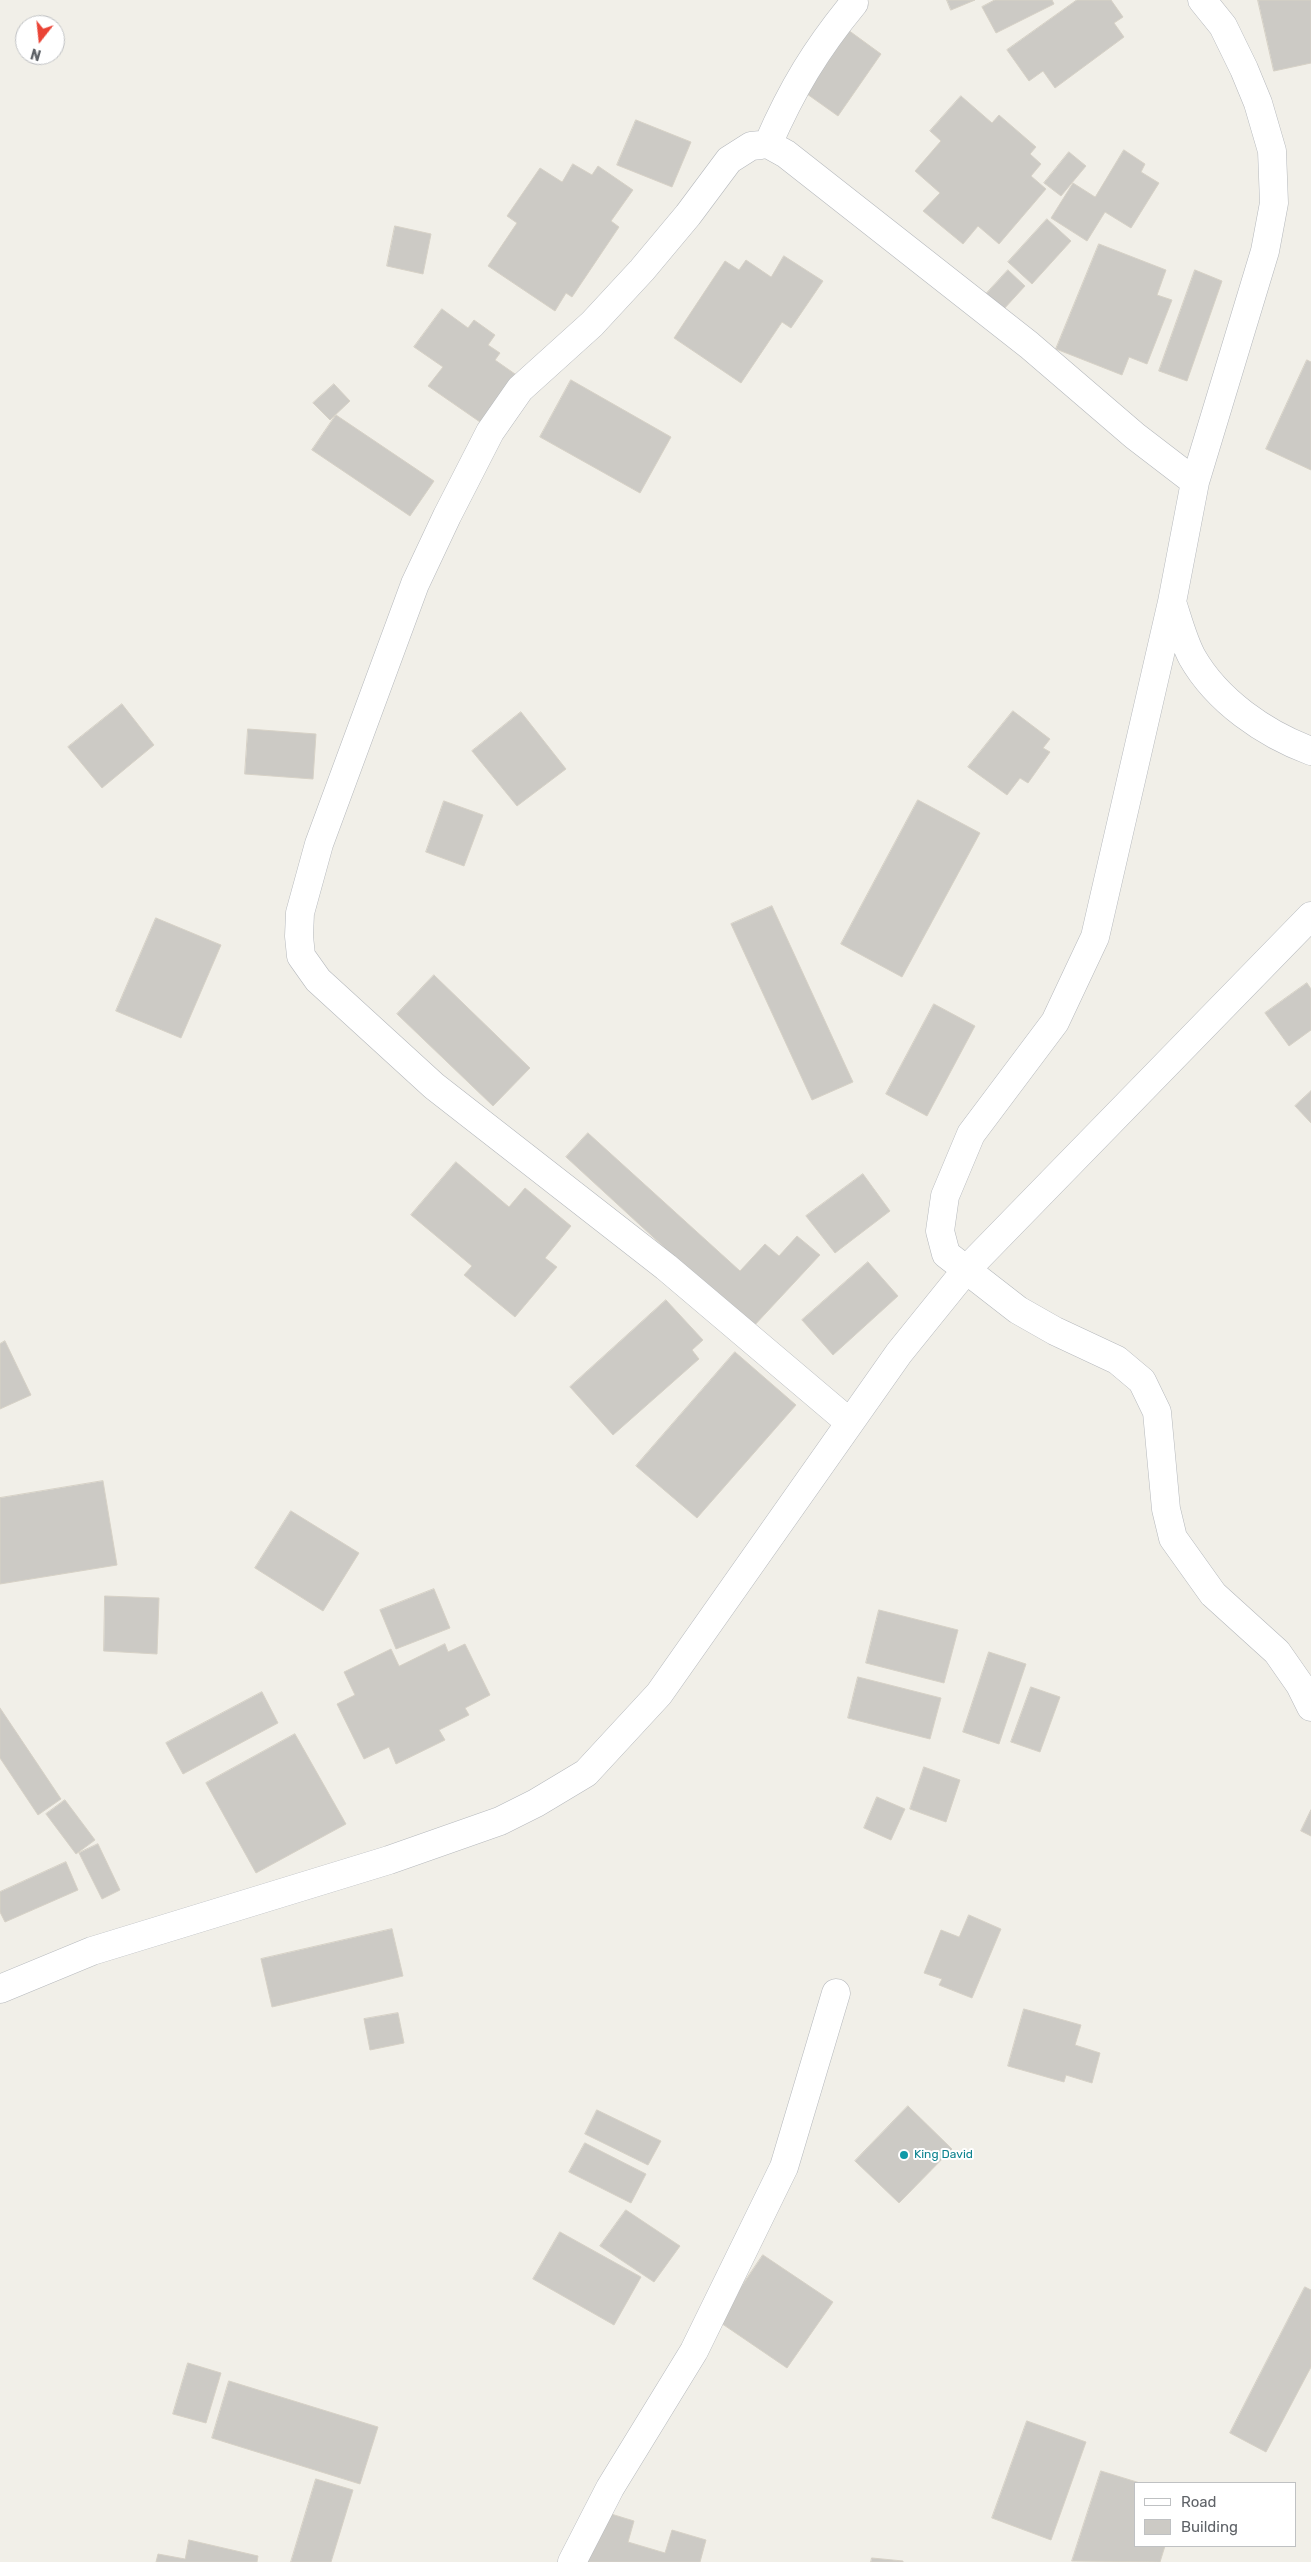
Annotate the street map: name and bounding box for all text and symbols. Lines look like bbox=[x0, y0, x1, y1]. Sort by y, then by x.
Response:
north arrow bbox=[15, 15, 65, 65]
text: N bbox=[29, 44, 43, 64]
place label: King David bbox=[914, 2148, 973, 2162]
marker: King David bbox=[898, 2149, 910, 2161]
legend bbox=[1134, 2482, 1296, 2547]
text: Road bbox=[1181, 2493, 1217, 2511]
text: Building bbox=[1181, 2518, 1238, 2536]

